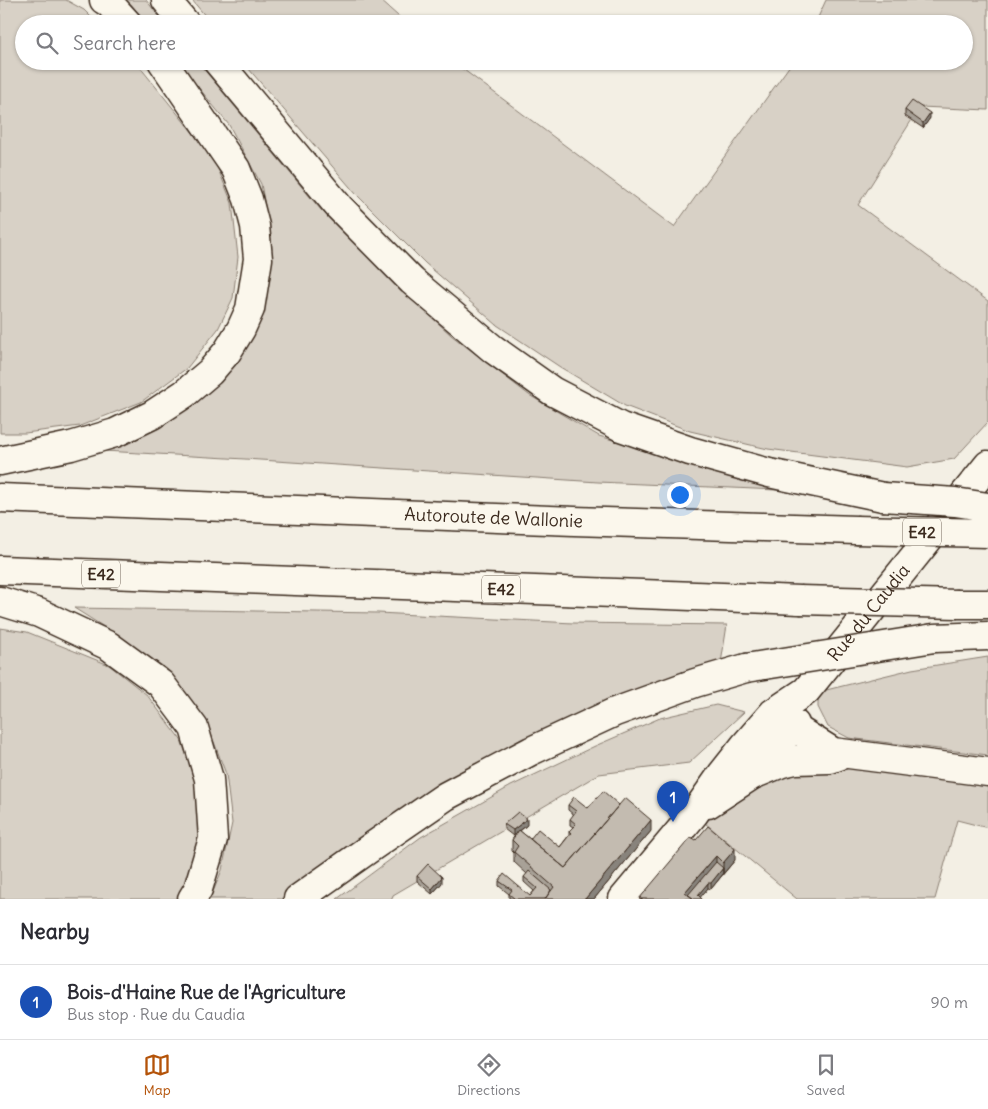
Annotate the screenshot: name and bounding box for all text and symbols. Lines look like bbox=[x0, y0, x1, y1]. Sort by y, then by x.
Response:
search box bbox=[15, 15, 973, 70]
icon: search bbox=[33, 29, 61, 57]
text: Search here bbox=[73, 31, 176, 55]
your location bbox=[667, 482, 693, 508]
street label: Autoroute de Wallonie bbox=[404, 502, 583, 532]
road number: E42 bbox=[903, 518, 941, 546]
street label: Rue du Caudia bbox=[822, 559, 915, 666]
road number: E42 bbox=[82, 560, 120, 588]
road number: E42 bbox=[482, 576, 520, 602]
pin: 1 bbox=[657, 781, 689, 822]
text: Nearby bbox=[20, 918, 90, 945]
text: Bois-d'Haine Rue de l'Agriculture bbox=[67, 980, 346, 1004]
text: 1 bbox=[33, 992, 39, 1012]
text: 90 m bbox=[930, 992, 968, 1012]
text: Bus stop · Rue du Caudia bbox=[67, 1004, 245, 1024]
tab: Map bbox=[143, 1051, 171, 1099]
tab: Directions bbox=[457, 1051, 520, 1099]
tab: Saved bbox=[807, 1051, 845, 1099]

